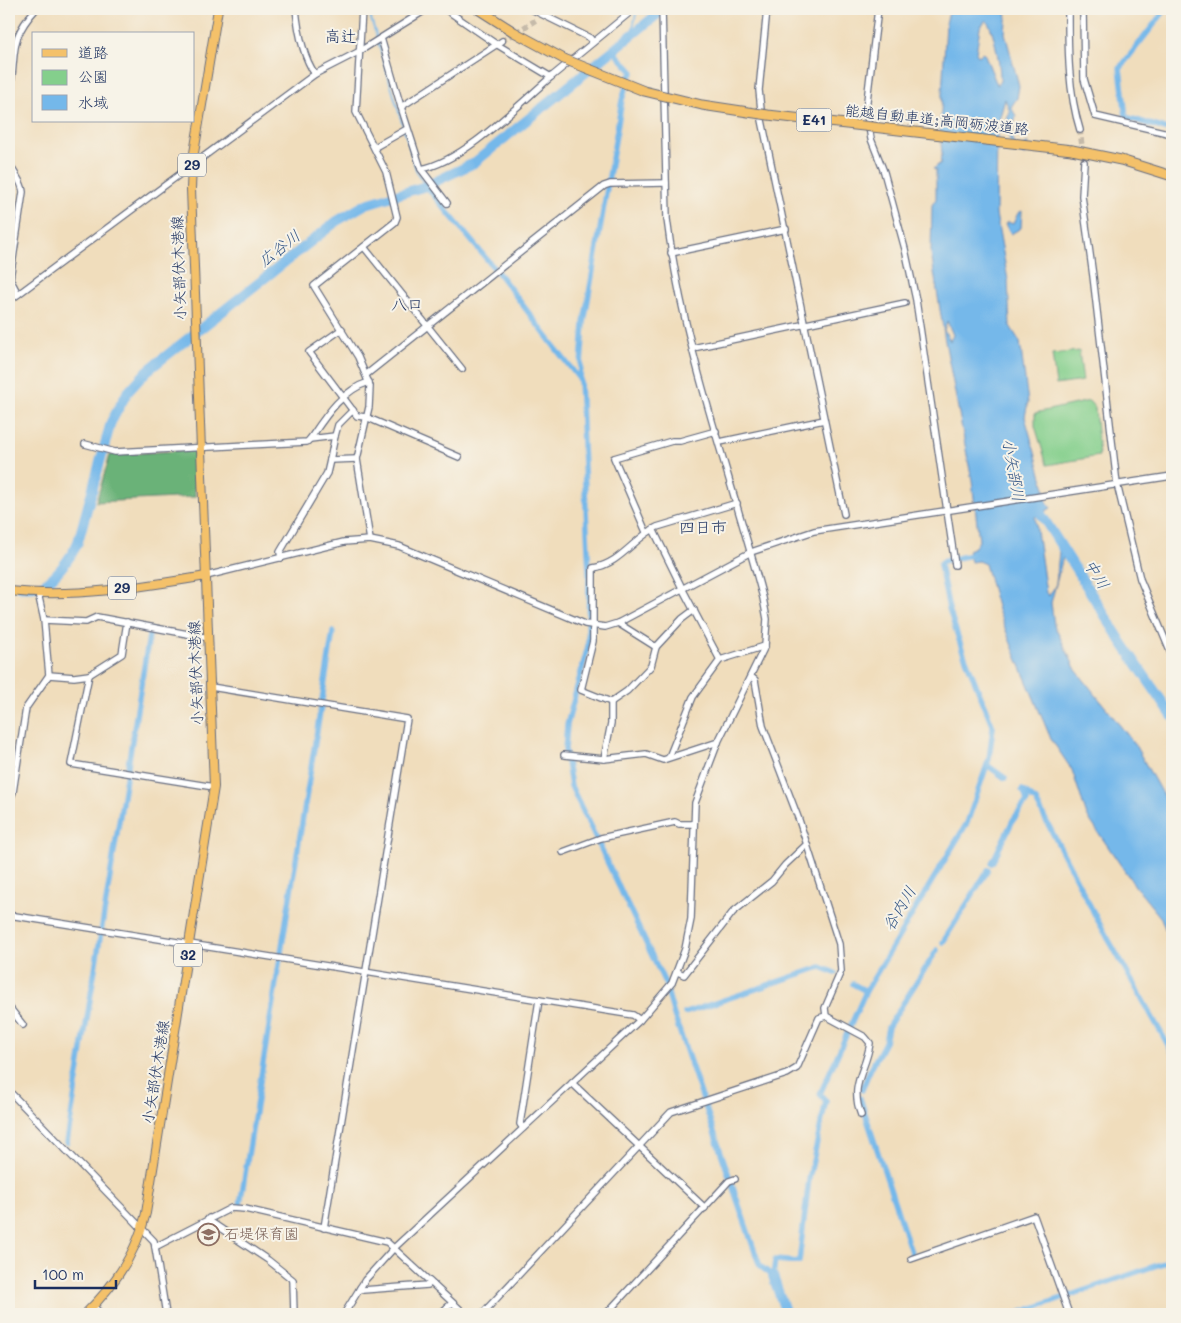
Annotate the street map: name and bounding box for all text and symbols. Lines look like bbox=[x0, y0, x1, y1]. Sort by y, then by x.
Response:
district label: 高辻 bbox=[325, 25, 357, 46]
legend bbox=[32, 32, 195, 122]
text: 道路 bbox=[78, 42, 108, 62]
text: 公園 bbox=[78, 66, 108, 86]
text: 水域 bbox=[78, 92, 108, 112]
street label: 能越自動車道;高岡砺波道路 bbox=[844, 99, 1030, 139]
road number: E41 bbox=[796, 108, 832, 132]
road number: 29 bbox=[178, 154, 206, 176]
street label: 小矢部伏木港線 bbox=[166, 215, 190, 321]
water label: 広谷川 bbox=[253, 225, 304, 271]
district label: 八口 bbox=[391, 293, 423, 314]
water label: 小矢部川 bbox=[999, 437, 1030, 503]
district label: 四日市 bbox=[679, 516, 727, 537]
water label: 中川 bbox=[1080, 555, 1115, 593]
road number: 29 bbox=[108, 576, 136, 600]
street label: 小矢部伏木港線 bbox=[183, 620, 207, 726]
water label: 谷内川 bbox=[877, 882, 920, 934]
road number: 32 bbox=[174, 944, 202, 966]
street label: 小矢部伏木港線 bbox=[137, 1018, 173, 1125]
school or university icon: 石堤保育園 bbox=[196, 1222, 220, 1246]
place label: 石堤保育園 bbox=[224, 1223, 299, 1243]
scale bar bbox=[35, 1258, 116, 1290]
text: 100 m bbox=[42, 1264, 84, 1284]

